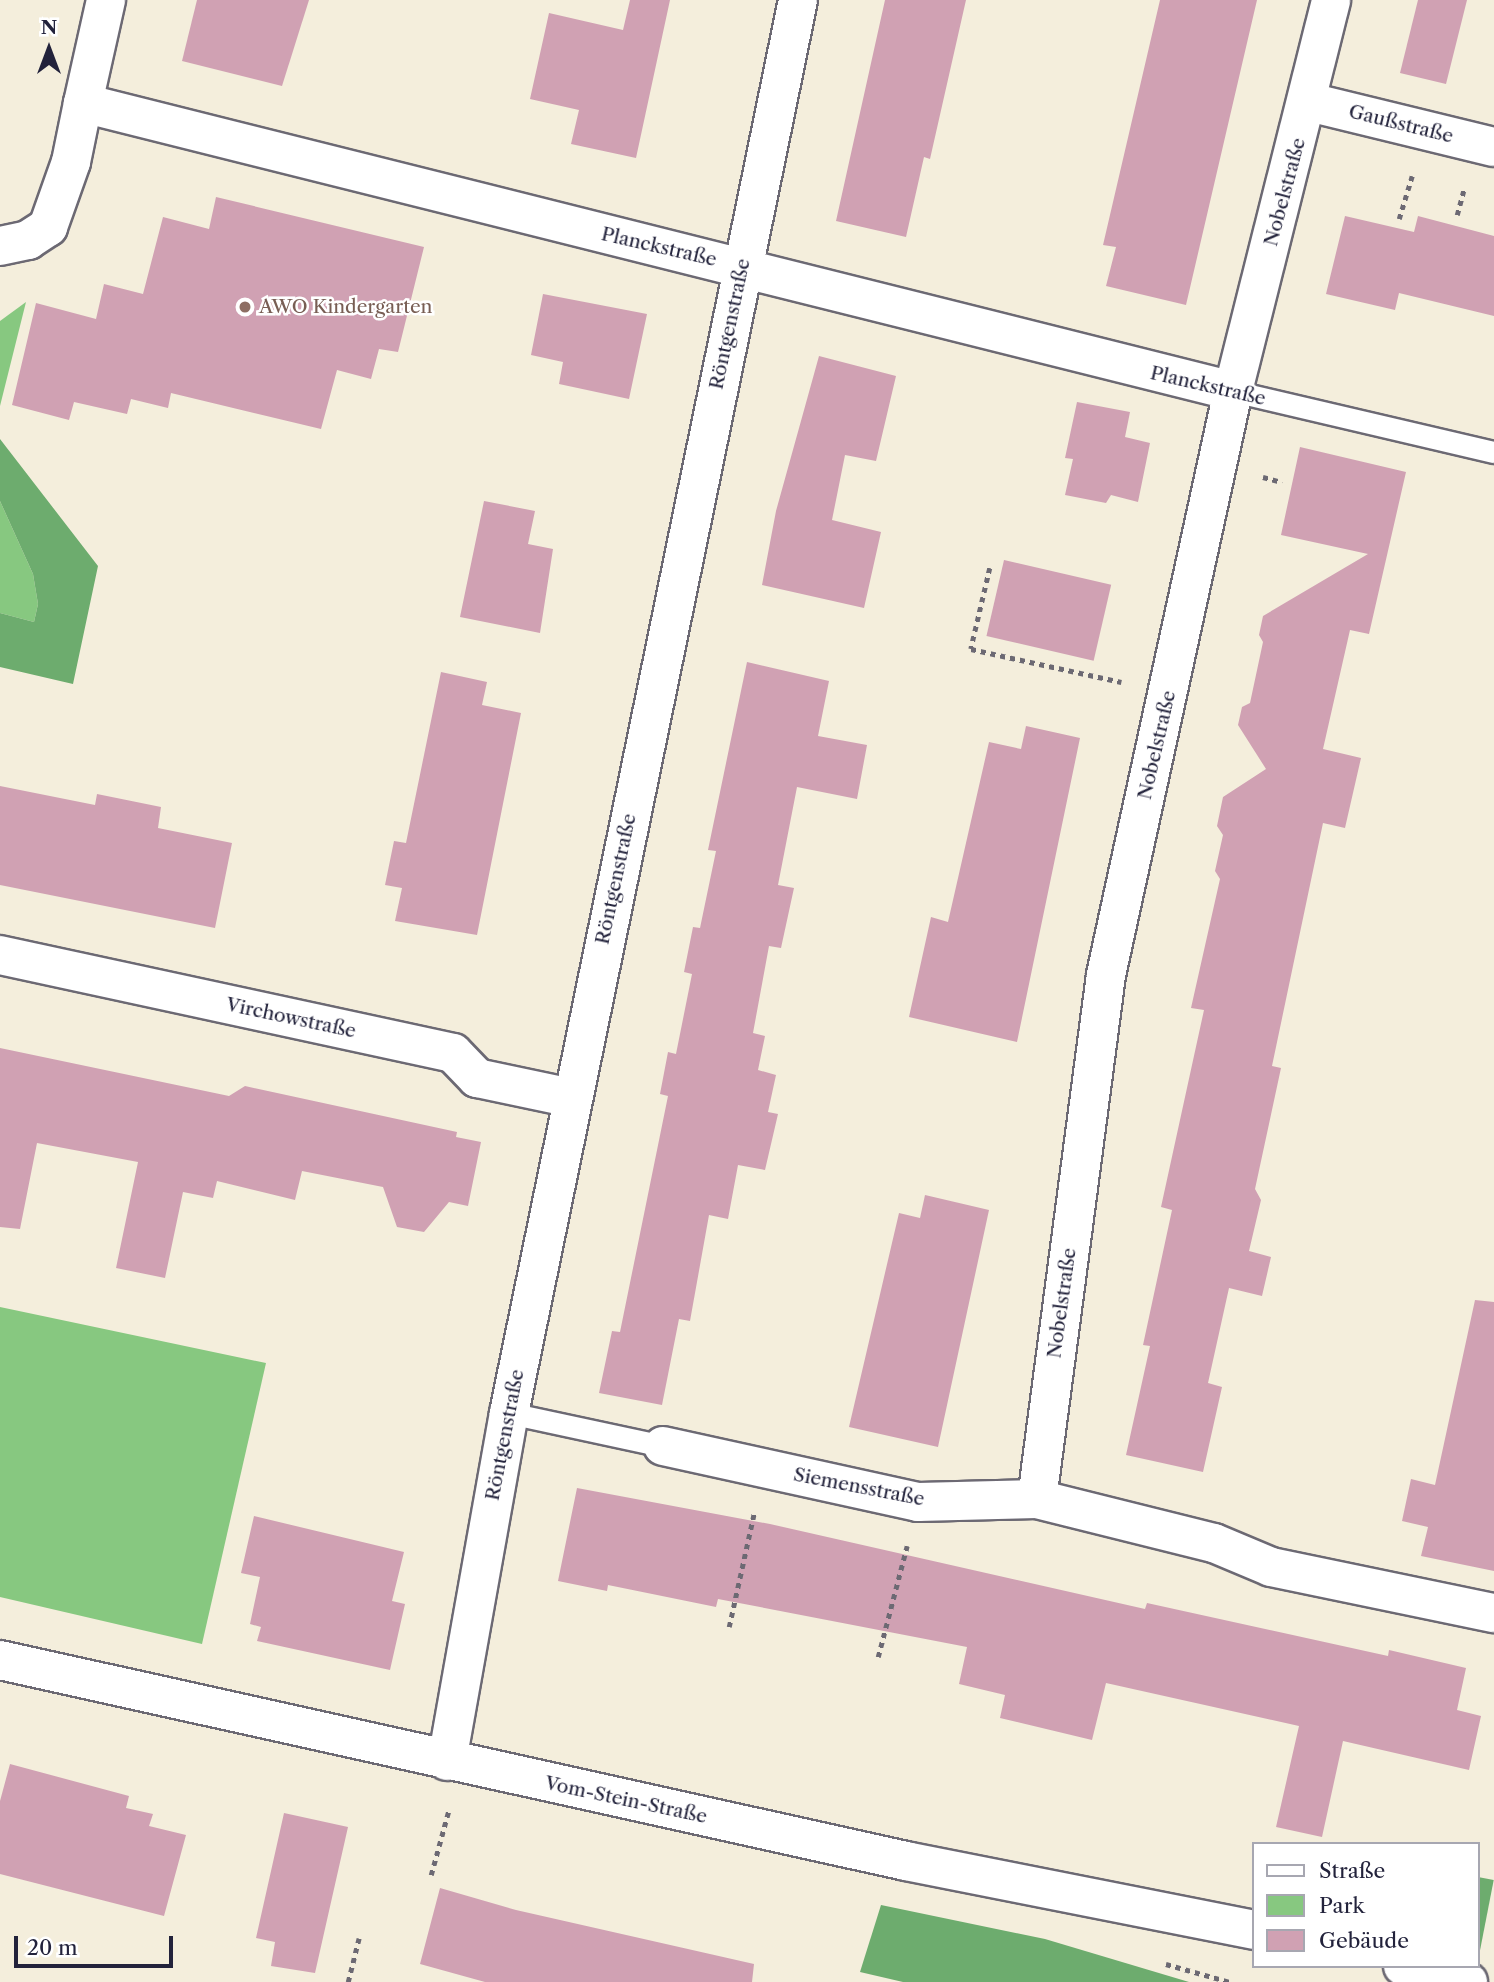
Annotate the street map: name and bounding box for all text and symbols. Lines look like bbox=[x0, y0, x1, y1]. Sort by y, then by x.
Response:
north arrow bbox=[14, 14, 84, 84]
text: N bbox=[41, 16, 57, 39]
street label: Gaußstraße bbox=[1346, 100, 1456, 148]
street label: Nobelstraße bbox=[1260, 135, 1310, 249]
street label: Planckstraße bbox=[599, 223, 719, 271]
street label: Röntgenstraße bbox=[705, 257, 755, 391]
place label: AWO Kindergarten bbox=[259, 296, 432, 318]
marker: AWO Kindergarten bbox=[237, 299, 253, 315]
street label: Planckstraße bbox=[1148, 362, 1268, 410]
street label: Nobelstraße bbox=[1133, 688, 1181, 802]
street label: Röntgenstraße bbox=[591, 812, 641, 946]
street label: Virchowstraße bbox=[224, 993, 358, 1043]
street label: Nobelstraße bbox=[1043, 1246, 1081, 1360]
street label: Röntgenstraße bbox=[481, 1367, 529, 1503]
street label: Siemensstraße bbox=[792, 1463, 926, 1511]
street label: Vom-Stein-Straße bbox=[543, 1772, 709, 1828]
legend bbox=[1252, 1842, 1480, 1968]
text: Straße bbox=[1319, 1858, 1385, 1883]
text: Park bbox=[1319, 1893, 1365, 1918]
scale bar bbox=[18, 1923, 177, 1967]
text: Gebäude bbox=[1319, 1928, 1409, 1953]
text: 20 m bbox=[27, 1935, 78, 1960]

